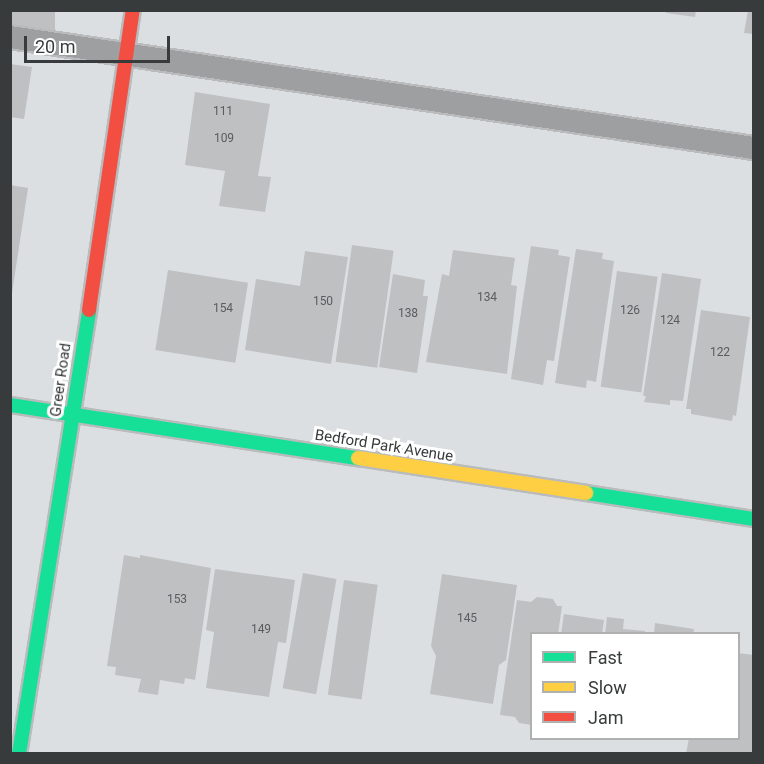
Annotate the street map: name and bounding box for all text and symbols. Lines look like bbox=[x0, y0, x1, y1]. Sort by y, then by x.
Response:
scale bar bbox=[27, 24, 172, 62]
text: 20 m bbox=[35, 36, 75, 57]
house number: 111 bbox=[213, 105, 233, 119]
house number: 109 bbox=[214, 132, 234, 146]
house number: 134 bbox=[477, 291, 497, 305]
house number: 150 bbox=[313, 295, 333, 309]
house number: 154 bbox=[213, 302, 233, 316]
house number: 126 bbox=[620, 304, 640, 318]
house number: 138 bbox=[398, 307, 418, 321]
house number: 124 bbox=[660, 314, 680, 328]
street label: Greer Road bbox=[47, 342, 75, 418]
house number: 122 bbox=[710, 346, 730, 360]
street label: Bedford Park Avenue bbox=[314, 426, 454, 466]
house number: 153 bbox=[167, 593, 187, 607]
house number: 145 bbox=[457, 612, 477, 626]
house number: 149 bbox=[251, 623, 271, 637]
legend bbox=[530, 632, 740, 740]
text: Fast bbox=[588, 647, 623, 668]
text: Slow bbox=[588, 677, 627, 698]
text: Jam bbox=[588, 707, 624, 728]

